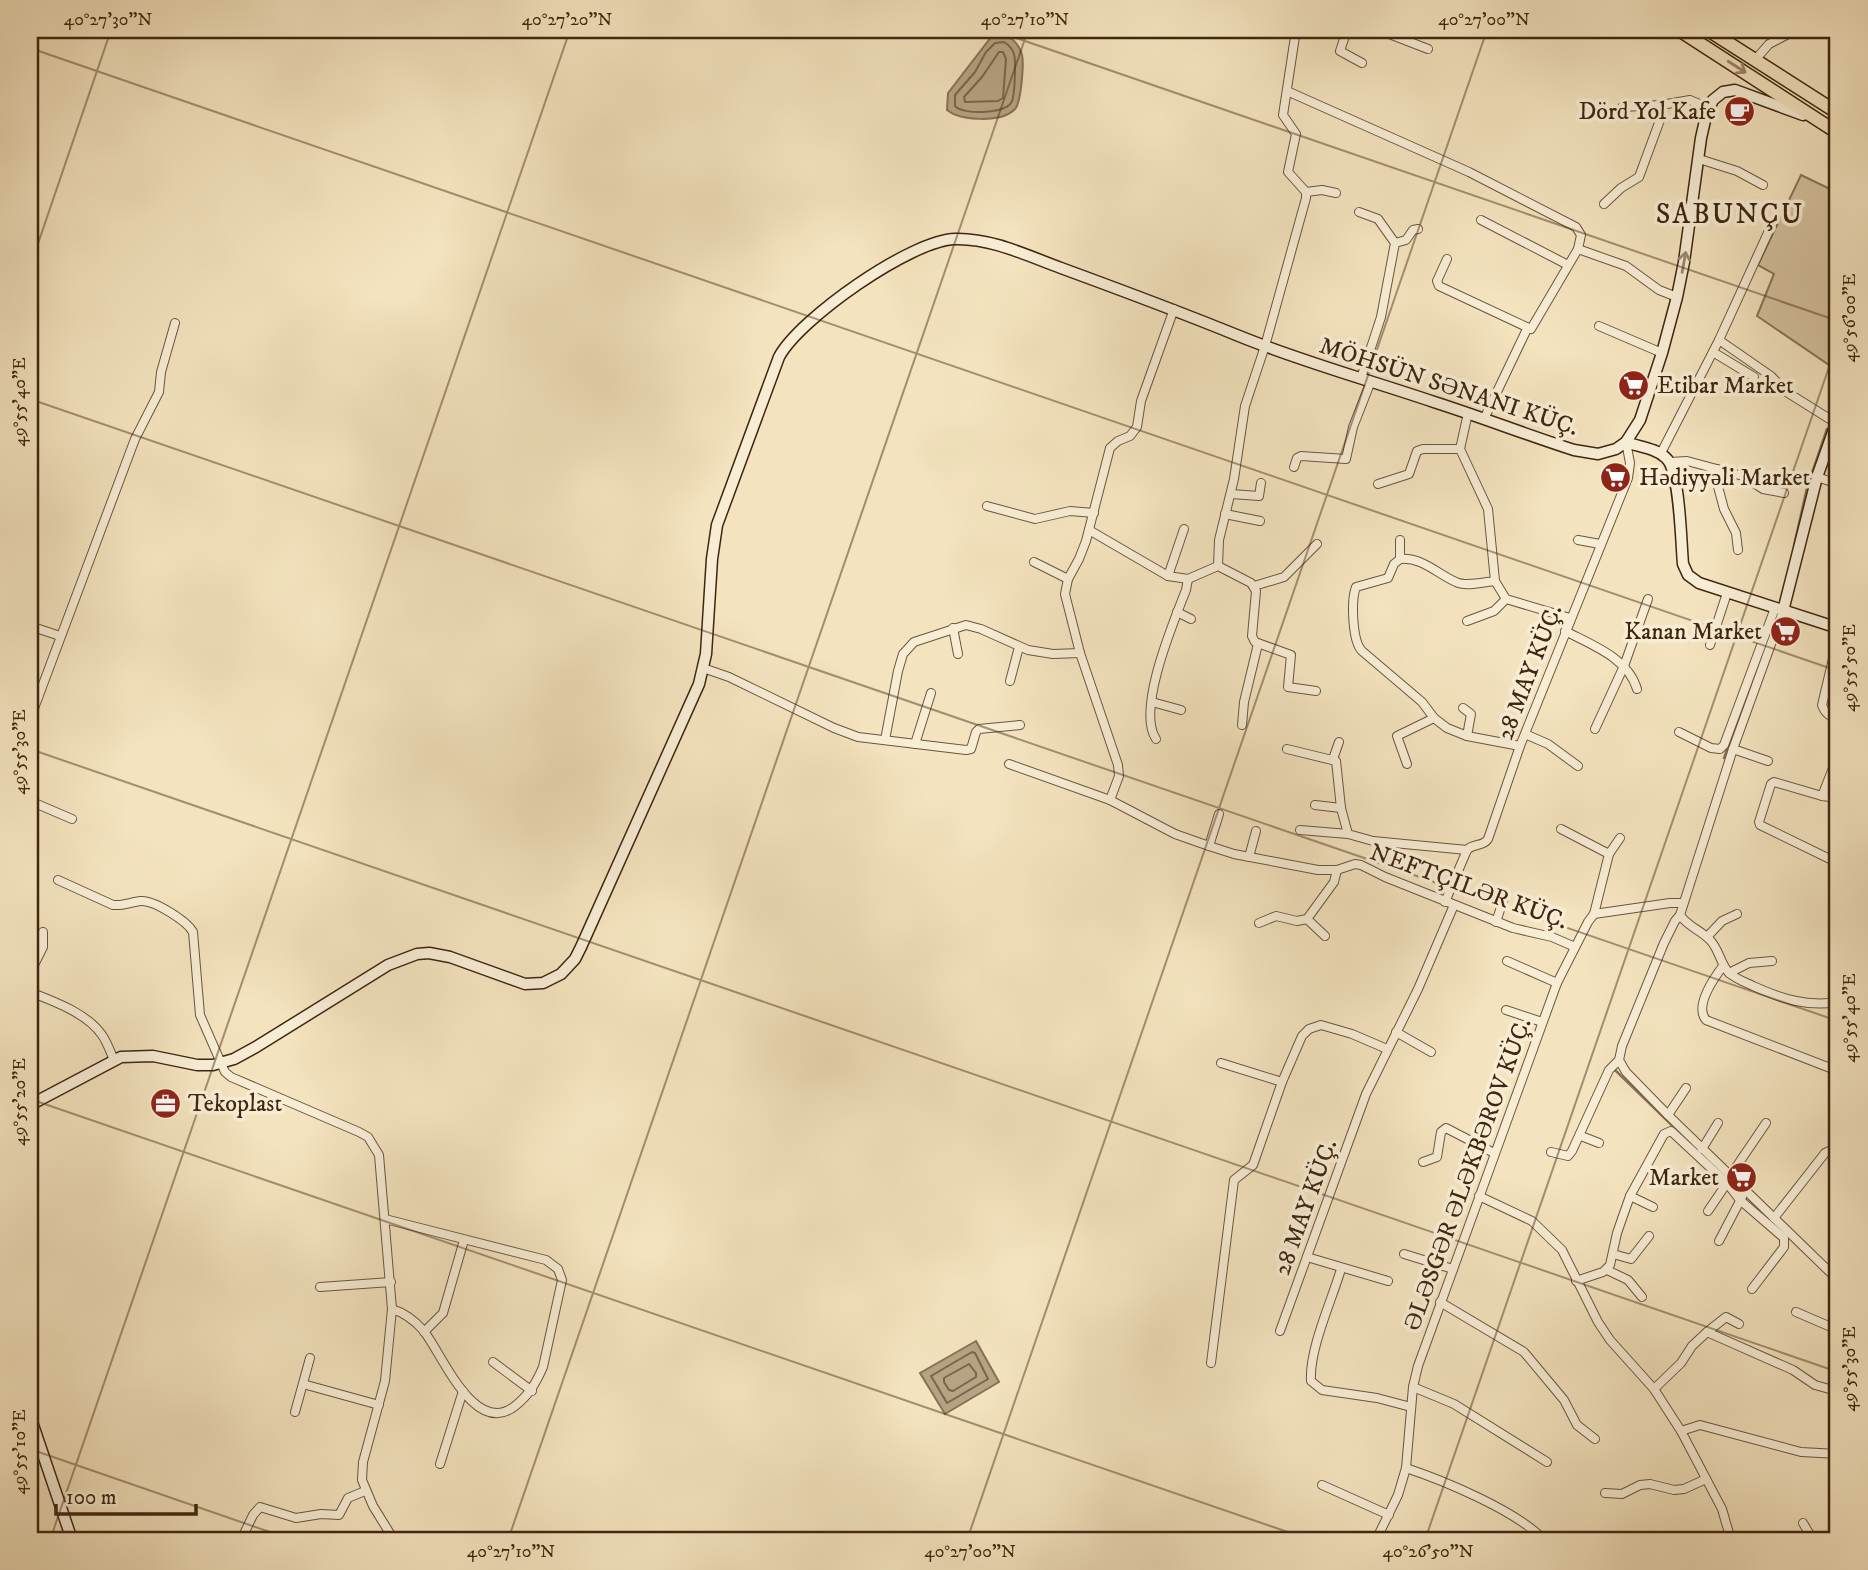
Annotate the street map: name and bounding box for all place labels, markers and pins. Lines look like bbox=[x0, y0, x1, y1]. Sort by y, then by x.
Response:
cafe icon: Dörd Yol Kafe bbox=[1722, 94, 1756, 128]
place label: Dörd Yol Kafe bbox=[1578, 97, 1716, 127]
supermarket icon: Etibar Market bbox=[1617, 368, 1651, 402]
place label: Etibar Market bbox=[1657, 371, 1794, 401]
supermarket icon: Hədiyyəli Market bbox=[1599, 460, 1633, 494]
place label: Hədiyyəli Market bbox=[1639, 463, 1811, 493]
supermarket icon: Kanan Market bbox=[1768, 614, 1802, 648]
place label: Kanan Market bbox=[1624, 617, 1762, 647]
office icon: Tekoplast bbox=[148, 1086, 182, 1120]
place label: Tekoplast bbox=[188, 1089, 282, 1119]
supermarket icon: Market bbox=[1725, 1160, 1759, 1194]
place label: Market bbox=[1649, 1163, 1719, 1193]

